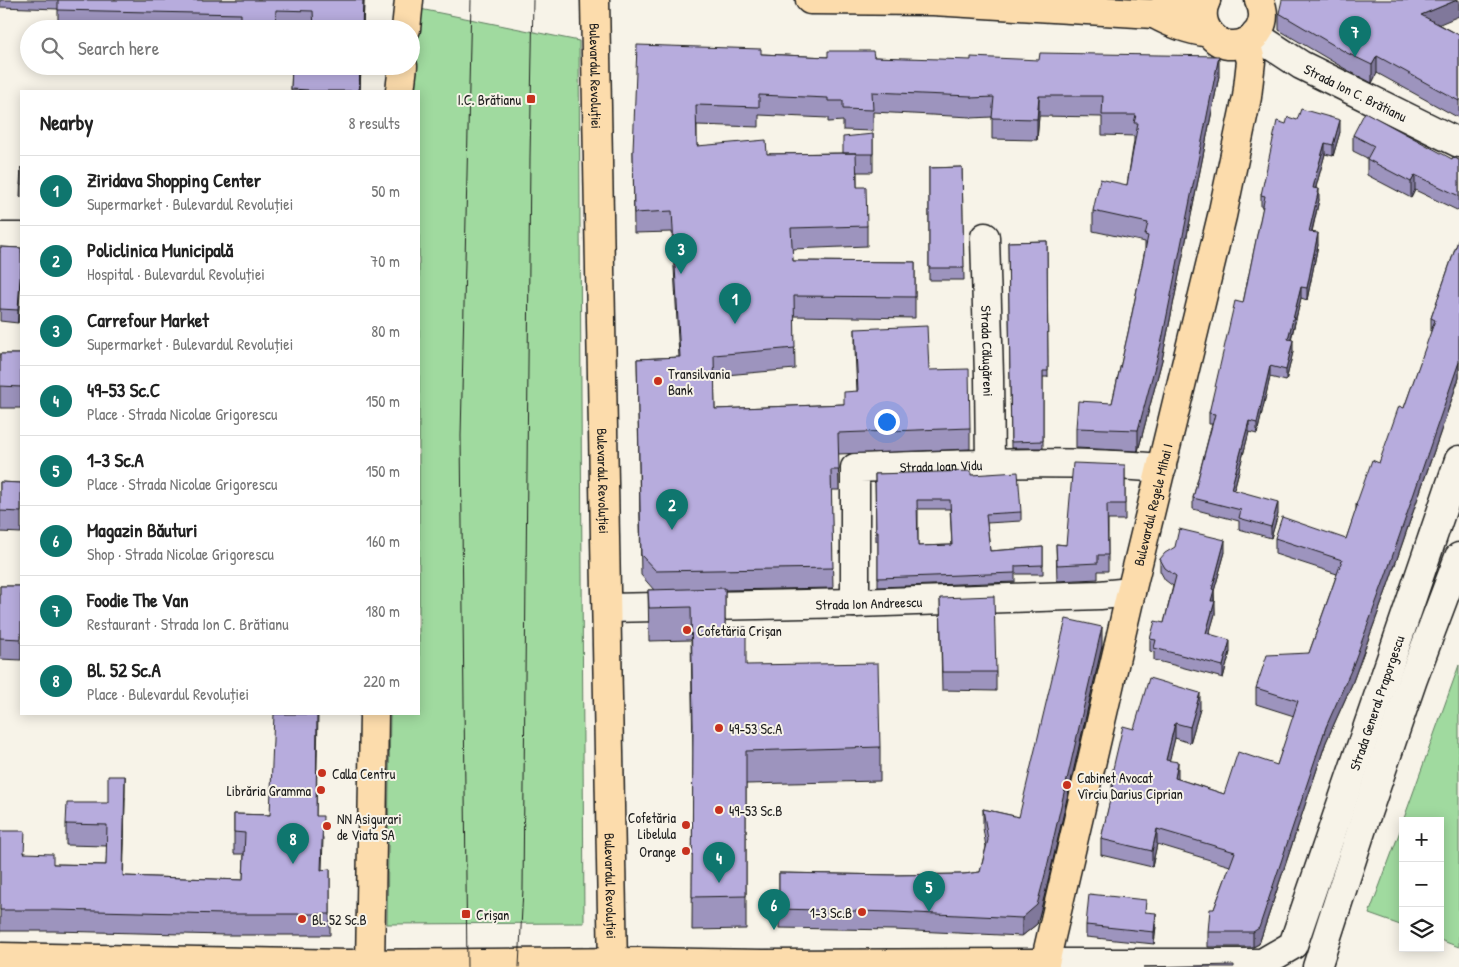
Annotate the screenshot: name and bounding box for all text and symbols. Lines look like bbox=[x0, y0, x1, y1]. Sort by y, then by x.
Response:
pin: 7 bbox=[1339, 16, 1371, 57]
search box bbox=[20, 20, 420, 75]
street label: Bulevardul Revoluției bbox=[586, 23, 607, 129]
icon: search bbox=[38, 34, 66, 62]
text: Search here bbox=[78, 35, 159, 61]
street label: Strada Ion C. Brătianu bbox=[1301, 59, 1411, 126]
place label: I.C. Brătianu bbox=[457, 90, 521, 109]
marker: I.C. Brătianu bbox=[525, 93, 537, 105]
text: Nearby bbox=[40, 108, 93, 137]
text: 8 results bbox=[348, 112, 400, 134]
text: Ziridava Shopping Center bbox=[87, 167, 261, 193]
text: 1 bbox=[53, 180, 59, 202]
text: 50 m bbox=[372, 180, 400, 202]
text: Supermarket · Bulevardul Revoluției bbox=[87, 193, 293, 215]
pin: 3 bbox=[665, 233, 697, 274]
text: Policlinica Municipală bbox=[87, 237, 233, 263]
text: 2 bbox=[52, 250, 60, 272]
text: 70 m bbox=[370, 250, 400, 272]
text: Hospital · Bulevardul Revoluției bbox=[87, 263, 265, 285]
pin: 1 bbox=[719, 283, 751, 324]
street label: Strada Călugăreni bbox=[977, 305, 999, 397]
text: Carrefour Market bbox=[87, 307, 209, 333]
text: 3 bbox=[52, 320, 60, 342]
text: 80 m bbox=[371, 320, 400, 342]
text: Supermarket · Bulevardul Revoluției bbox=[87, 333, 293, 355]
place label: Transilvania Bank bbox=[668, 364, 731, 399]
marker: Transilvania Bank bbox=[652, 375, 664, 387]
text: 49-53 Sc.C bbox=[87, 377, 160, 403]
text: 4 bbox=[53, 390, 59, 412]
text: 150 m bbox=[366, 390, 400, 412]
text: Place · Strada Nicolae Grigorescu bbox=[87, 403, 277, 425]
your location bbox=[874, 409, 900, 435]
street label: Bulevardul Revoluției bbox=[593, 428, 614, 534]
street label: Bulevardul Regele Mihai I bbox=[1128, 441, 1176, 568]
text: 1-3 Sc.A bbox=[87, 447, 144, 473]
street label: Strada Ioan Vidu bbox=[899, 454, 983, 476]
text: 5 bbox=[53, 460, 59, 482]
text: 150 m bbox=[366, 460, 400, 482]
text: Place · Strada Nicolae Grigorescu bbox=[87, 473, 277, 495]
pin: 2 bbox=[656, 489, 688, 530]
text: Magazin Băuturi bbox=[87, 517, 197, 543]
text: 6 bbox=[53, 530, 59, 552]
text: 160 m bbox=[366, 530, 400, 552]
text: Shop · Strada Nicolae Grigorescu bbox=[87, 543, 274, 565]
text: Foodie The Van bbox=[87, 587, 189, 613]
street label: Strada Ion Andreescu bbox=[816, 591, 923, 613]
text: 7 bbox=[52, 600, 60, 622]
text: 180 m bbox=[366, 600, 400, 622]
text: Restaurant · Strada Ion C. Brătianu bbox=[87, 613, 289, 635]
place label: Cofetăria Crișan bbox=[697, 621, 782, 640]
marker: Cofetăria Crișan bbox=[681, 624, 693, 636]
street label: Strada General Praporgescu bbox=[1344, 632, 1408, 773]
text: Bl. 52 Sc.A bbox=[87, 657, 161, 683]
text: 8 bbox=[53, 670, 59, 692]
text: 220 m bbox=[363, 670, 400, 692]
text: Place · Bulevardul Revoluției bbox=[87, 683, 249, 705]
place label: 49-53 Sc.A bbox=[729, 719, 782, 738]
marker: 49-53 Sc.A bbox=[713, 722, 725, 734]
place label: Calla Centru bbox=[332, 764, 396, 783]
marker: Calla Centru bbox=[316, 767, 328, 779]
place label: Cabinet Avocat Vîrciu Darius Ciprian bbox=[1077, 768, 1183, 804]
marker: Cabinet Avocat Vîrciu Darius Ciprian bbox=[1061, 779, 1073, 791]
place label: Librăria Gramma bbox=[227, 781, 312, 800]
marker: Librăria Gramma bbox=[315, 784, 327, 796]
place label: 49-53 Sc.B bbox=[729, 801, 782, 820]
marker: 49-53 Sc.B bbox=[713, 804, 725, 816]
place label: Cofetăria Libelula bbox=[628, 808, 677, 843]
place label: NN Asigurari de Viata SA bbox=[337, 809, 402, 844]
map controls bbox=[1399, 817, 1444, 952]
button: + bbox=[1399, 817, 1444, 862]
marker: Cofetăria Libelula bbox=[680, 819, 692, 831]
marker: NN Asigurari de Viata SA bbox=[321, 820, 333, 832]
pin: 8 bbox=[277, 823, 309, 864]
street label: Bulevardul Revoluției bbox=[601, 833, 622, 939]
place label: Orange bbox=[639, 842, 676, 862]
pin: 4 bbox=[703, 842, 735, 883]
marker: Orange bbox=[680, 845, 692, 857]
button: − bbox=[1399, 862, 1444, 907]
pin: 5 bbox=[913, 871, 945, 912]
pin: 6 bbox=[758, 889, 790, 930]
place label: 1-3 Sc.B bbox=[810, 903, 852, 922]
place label: Crișan bbox=[476, 905, 509, 924]
marker: 1-3 Sc.B bbox=[856, 906, 868, 918]
button: layers bbox=[1399, 907, 1444, 952]
marker: Crișan bbox=[460, 908, 472, 920]
place label: Bl. 52 Sc.B bbox=[312, 910, 367, 929]
marker: Bl. 52 Sc.B bbox=[296, 913, 308, 925]

